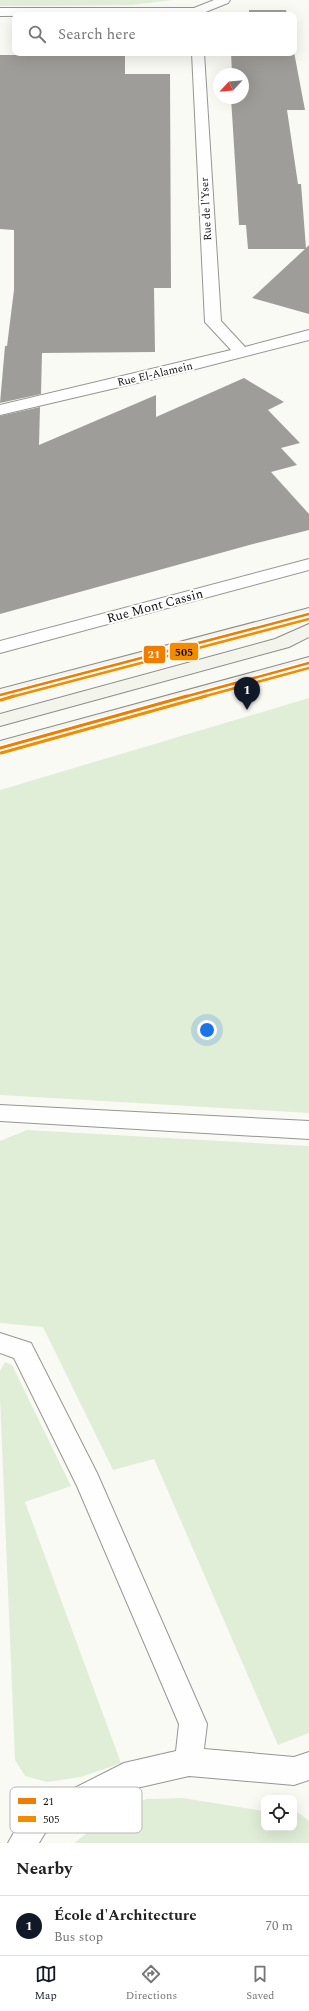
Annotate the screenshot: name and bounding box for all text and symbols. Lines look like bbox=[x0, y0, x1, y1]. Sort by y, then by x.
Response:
search box bbox=[12, 12, 297, 56]
icon: search bbox=[26, 23, 48, 45]
text: Search here bbox=[58, 23, 136, 46]
north arrow bbox=[213, 68, 249, 104]
street label: Rue de l'Yser bbox=[196, 176, 216, 241]
street label: Rue El-Alamein bbox=[116, 357, 194, 391]
street label: Rue Mont Cassin bbox=[105, 583, 206, 628]
line badge: 505 bbox=[169, 642, 199, 661]
text: 505 bbox=[175, 644, 193, 661]
line badge: 21 bbox=[143, 645, 166, 664]
text: 21 bbox=[148, 646, 160, 663]
pin: 1 bbox=[234, 677, 260, 710]
your location bbox=[197, 1020, 217, 1040]
legend bbox=[10, 1787, 142, 1833]
text: 21 bbox=[43, 1793, 54, 1810]
map controls bbox=[261, 1795, 297, 1831]
button: locate bbox=[261, 1795, 297, 1831]
text: 505 bbox=[43, 1811, 60, 1828]
text: Nearby bbox=[16, 1856, 72, 1882]
text: École d'Architecture bbox=[54, 1904, 197, 1927]
text: 1 bbox=[25, 1916, 33, 1936]
text: 70 m bbox=[266, 1916, 293, 1936]
text: Bus stop bbox=[54, 1927, 103, 1947]
tab: Map bbox=[35, 1963, 57, 2004]
tab: Directions bbox=[126, 1963, 177, 2004]
tab: Saved bbox=[246, 1963, 274, 2004]

